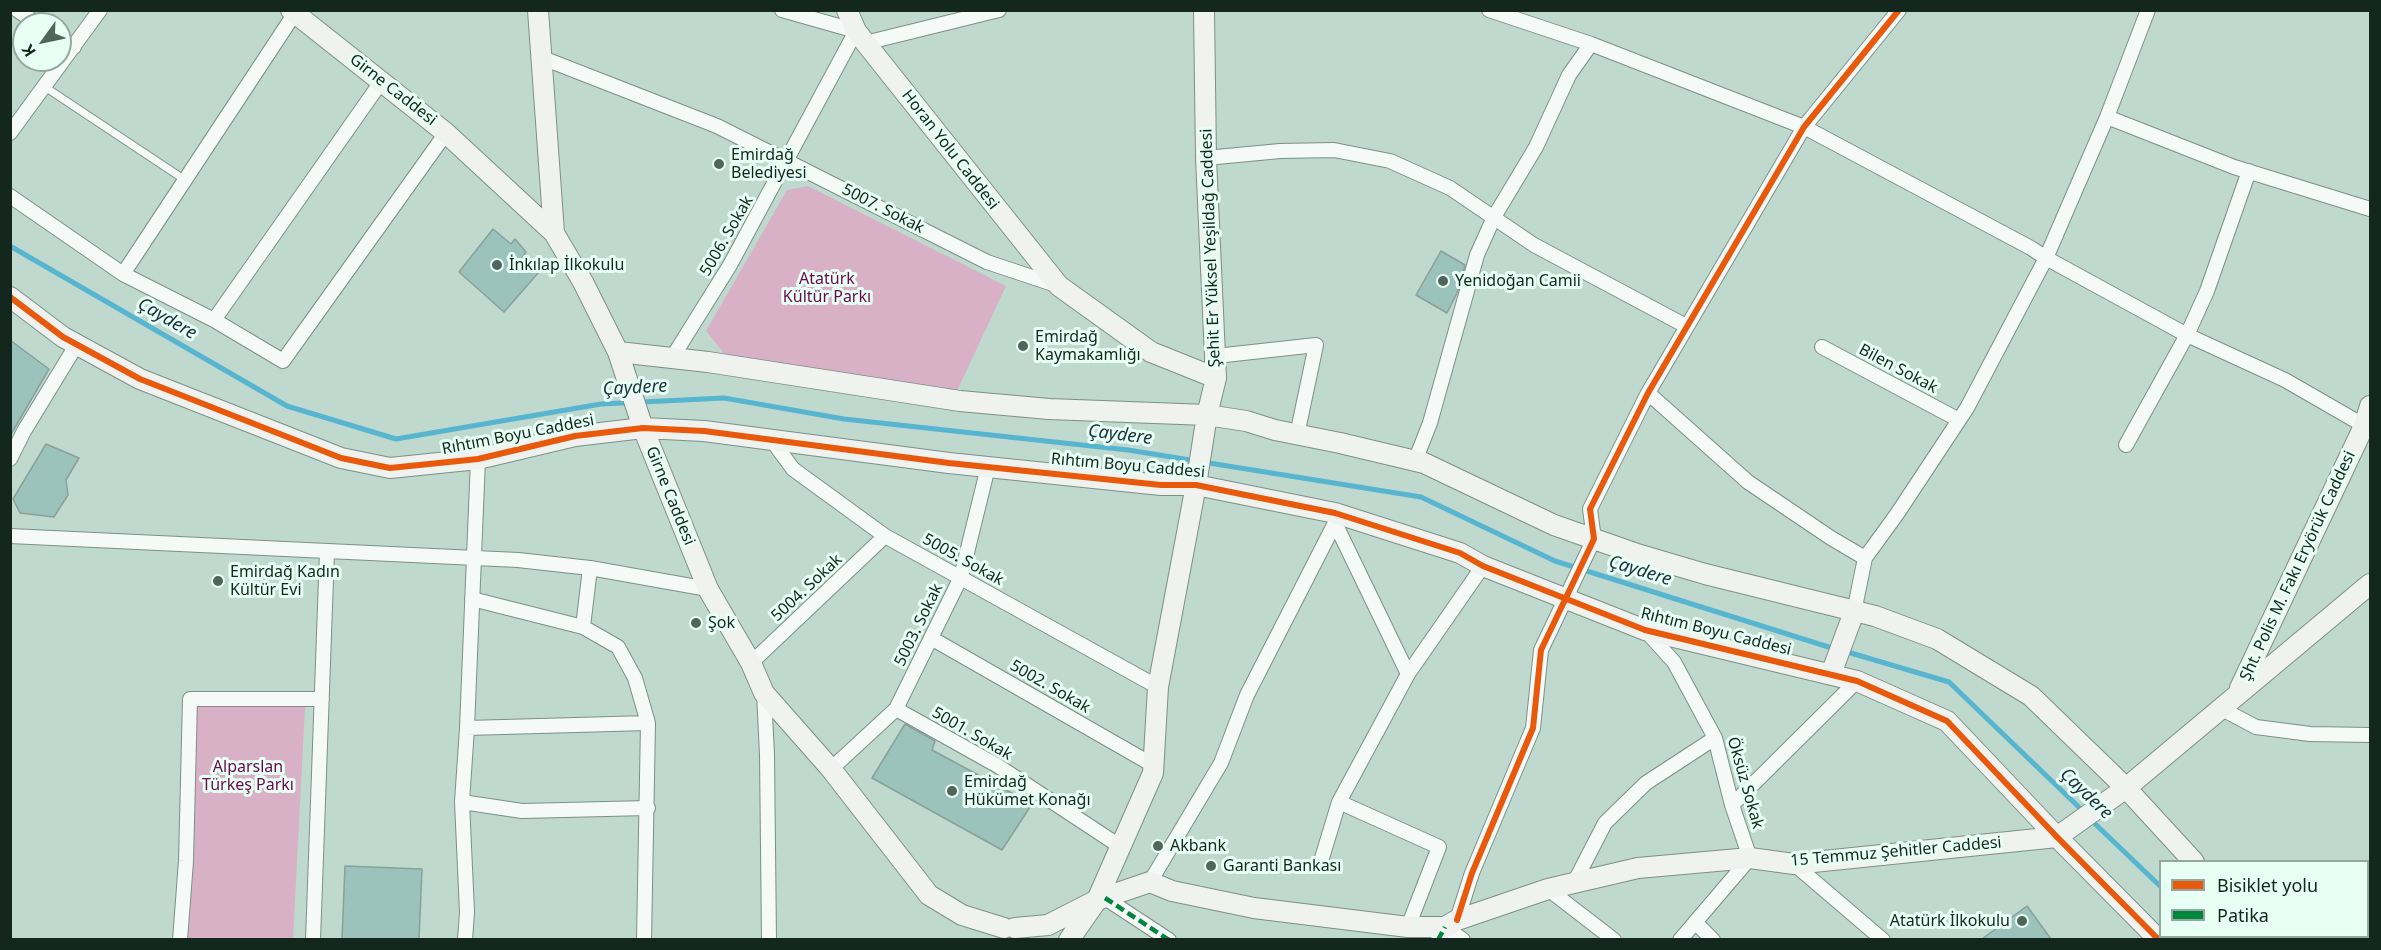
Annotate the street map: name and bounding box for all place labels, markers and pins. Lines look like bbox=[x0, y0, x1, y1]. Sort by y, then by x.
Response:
place label: Emirdağ Belediyesi bbox=[731, 145, 807, 183]
marker: Emirdağ Belediyesi bbox=[712, 157, 726, 171]
place label: İnkılap İlkokulu bbox=[509, 255, 624, 275]
marker: İnkılap İlkokulu bbox=[490, 258, 504, 272]
place label: Yenidoğan Camii bbox=[1455, 271, 1581, 291]
marker: Yenidoğan Camii bbox=[1436, 274, 1450, 288]
place label: Emirdağ Kaymakamlığı bbox=[1035, 327, 1141, 365]
marker: Emirdağ Kaymakamlığı bbox=[1016, 339, 1030, 353]
place label: Emirdağ Kadın Kültür Evi bbox=[230, 562, 340, 600]
marker: Emirdağ Kadın Kültür Evi bbox=[211, 574, 225, 588]
place label: Şok bbox=[708, 613, 735, 633]
marker: Şok bbox=[689, 616, 703, 630]
place label: Emirdağ Hükümet Konağı bbox=[964, 772, 1091, 810]
marker: Emirdağ Hükümet Konağı bbox=[945, 784, 959, 798]
place label: Akbank bbox=[1170, 836, 1226, 856]
marker: Akbank bbox=[1151, 839, 1165, 853]
place label: Garanti Bankası bbox=[1223, 856, 1341, 876]
marker: Garanti Bankası bbox=[1204, 859, 1218, 873]
place label: Atatürk İlkokulu bbox=[1890, 911, 2010, 931]
marker: Atatürk İlkokulu bbox=[2015, 914, 2029, 928]

